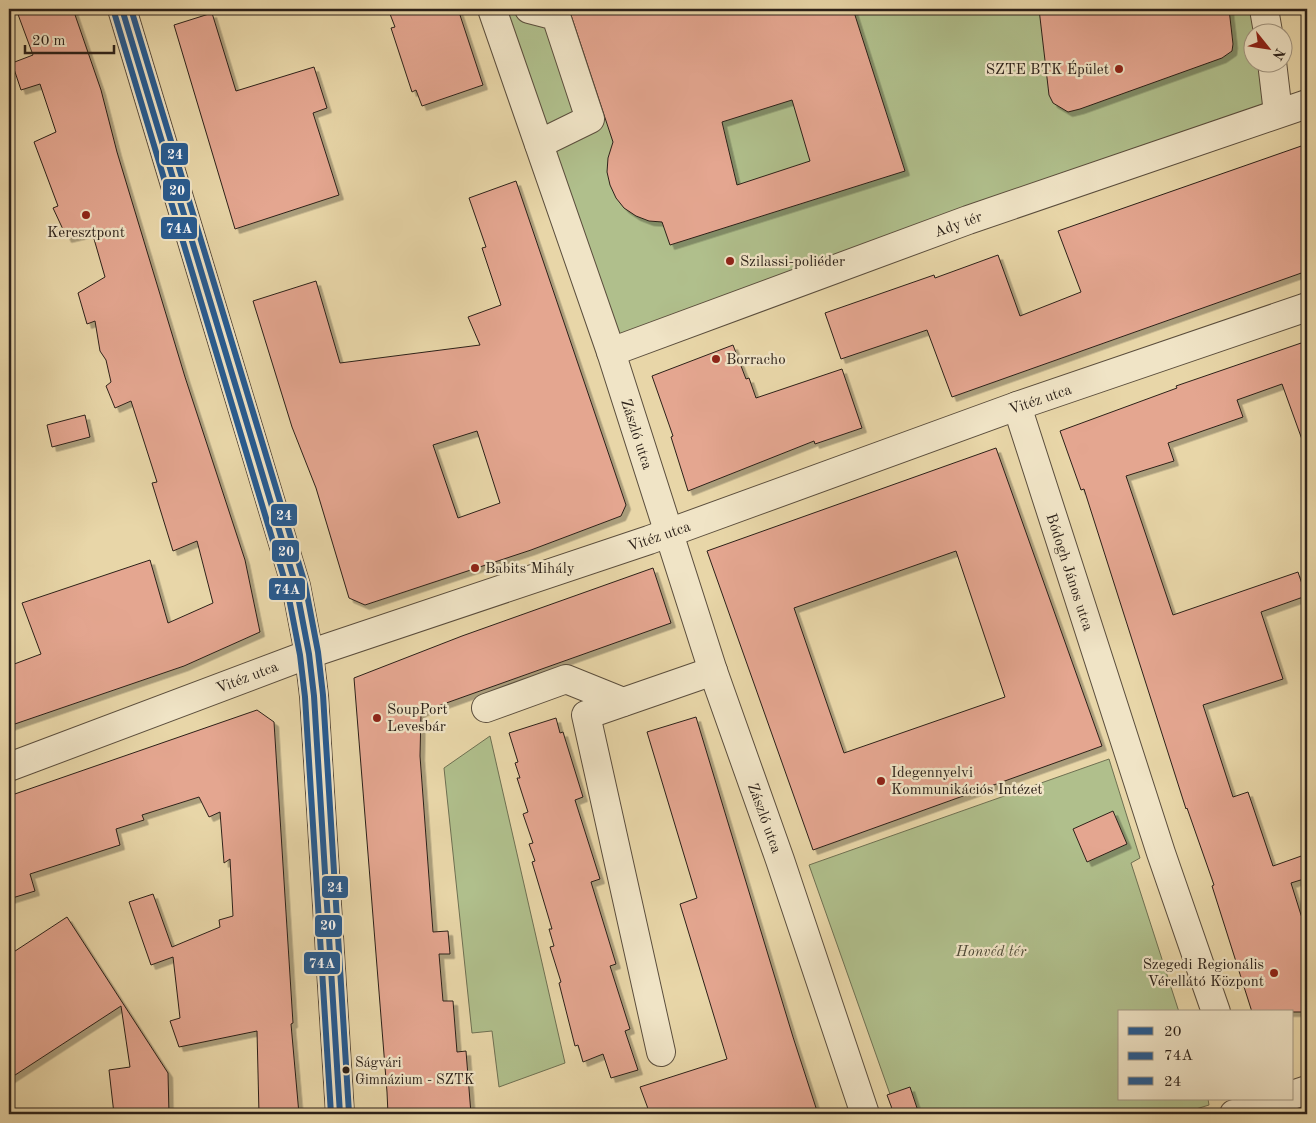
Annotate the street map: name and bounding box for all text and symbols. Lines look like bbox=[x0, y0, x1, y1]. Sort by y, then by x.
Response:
scale bar bbox=[25, 22, 114, 54]
north arrow bbox=[1244, 22, 1294, 72]
text: 20 m bbox=[32, 34, 66, 49]
text: N bbox=[1270, 46, 1287, 62]
place label: SZTE BTK Épület bbox=[986, 60, 1109, 78]
marker: SZTE BTK Épület bbox=[1113, 63, 1125, 75]
line badge: 24 bbox=[160, 142, 189, 166]
text: 24 bbox=[167, 148, 183, 162]
line badge: 20 bbox=[162, 178, 191, 202]
text: 20 bbox=[169, 184, 185, 198]
marker: Keresztpont bbox=[80, 209, 92, 221]
street label: Ady tér bbox=[933, 210, 984, 241]
line badge: 74A bbox=[160, 216, 198, 240]
text: 74A bbox=[166, 222, 193, 236]
place label: Keresztpont bbox=[47, 226, 125, 241]
marker: Szilassi-poliéder bbox=[724, 255, 736, 267]
place label: Szilassi-poliéder bbox=[740, 255, 845, 270]
marker: Borracho bbox=[710, 353, 722, 365]
place label: Borracho bbox=[726, 353, 786, 368]
street label: Vitéz utca bbox=[1007, 383, 1074, 418]
street label: Zászló utca bbox=[617, 397, 654, 472]
line badge: 24 bbox=[270, 503, 298, 527]
text: 24 bbox=[276, 509, 292, 523]
street label: Bódogh János utca bbox=[1043, 512, 1095, 634]
street label: Vitéz utca bbox=[626, 520, 693, 555]
line badge: 20 bbox=[271, 539, 300, 563]
text: 20 bbox=[278, 545, 294, 559]
marker: Babits Mihály bbox=[469, 562, 481, 574]
place label: Babits Mihály bbox=[485, 562, 575, 577]
line badge: 74A bbox=[268, 577, 306, 601]
text: 74A bbox=[274, 583, 301, 597]
street label: Vitéz utca bbox=[214, 660, 281, 697]
place label: SoupPort Levesbár bbox=[387, 703, 448, 735]
marker: SoupPort Levesbár bbox=[371, 712, 383, 724]
place label: Idegennyelvi Kommunikációs Intézet bbox=[891, 766, 1043, 798]
marker: Idegennyelvi Kommunikációs Intézet bbox=[875, 775, 887, 787]
street label: Zászló utca bbox=[744, 782, 783, 856]
line badge: 24 bbox=[321, 875, 349, 899]
text: 24 bbox=[327, 881, 343, 895]
line badge: 20 bbox=[314, 914, 343, 938]
text: 20 bbox=[320, 919, 336, 933]
park label: Honvéd tér bbox=[955, 945, 1027, 960]
line badge: 74A bbox=[303, 951, 341, 975]
text: 74A bbox=[309, 957, 336, 971]
place label: Szegedi Regionális Vérellátó Központ bbox=[1143, 958, 1264, 990]
marker: Szegedi Regionális Vérellátó Központ bbox=[1268, 967, 1280, 979]
legend bbox=[1118, 1010, 1294, 1100]
text: 20 bbox=[1164, 1025, 1181, 1040]
text: 74A bbox=[1164, 1049, 1193, 1064]
place label: Ságvári Gimnázium - SZTK bbox=[355, 1056, 474, 1087]
marker: Ságvári Gimnázium - SZTK bbox=[341, 1065, 351, 1075]
text: 24 bbox=[1164, 1075, 1181, 1090]

